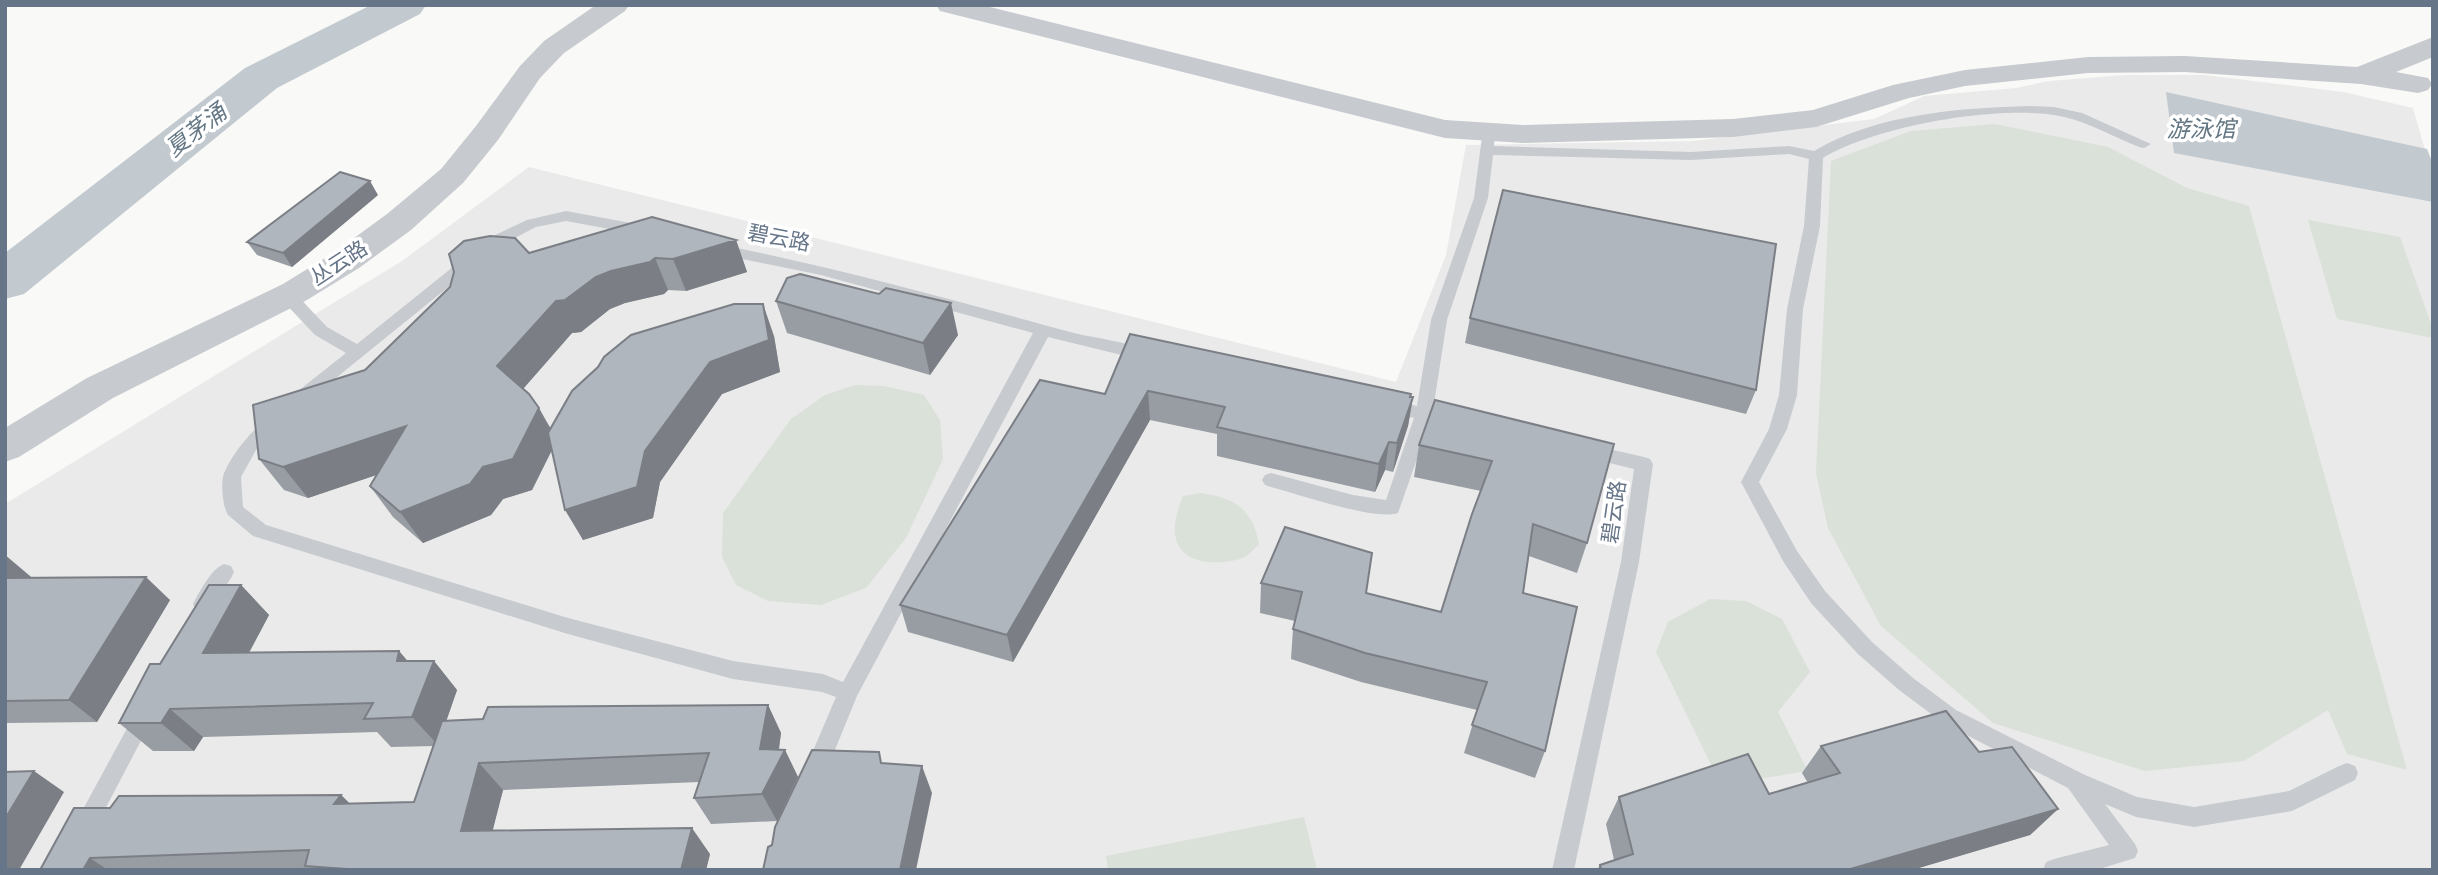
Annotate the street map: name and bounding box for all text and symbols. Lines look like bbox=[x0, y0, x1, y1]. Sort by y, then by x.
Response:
water label: 夏茅涌 bbox=[160, 95, 235, 163]
water label: 游泳馆 bbox=[2167, 114, 2239, 144]
street label: 碧云路 bbox=[745, 218, 813, 258]
street label: 丛云路 bbox=[305, 234, 373, 292]
street label: 碧云路 bbox=[1596, 479, 1632, 545]

